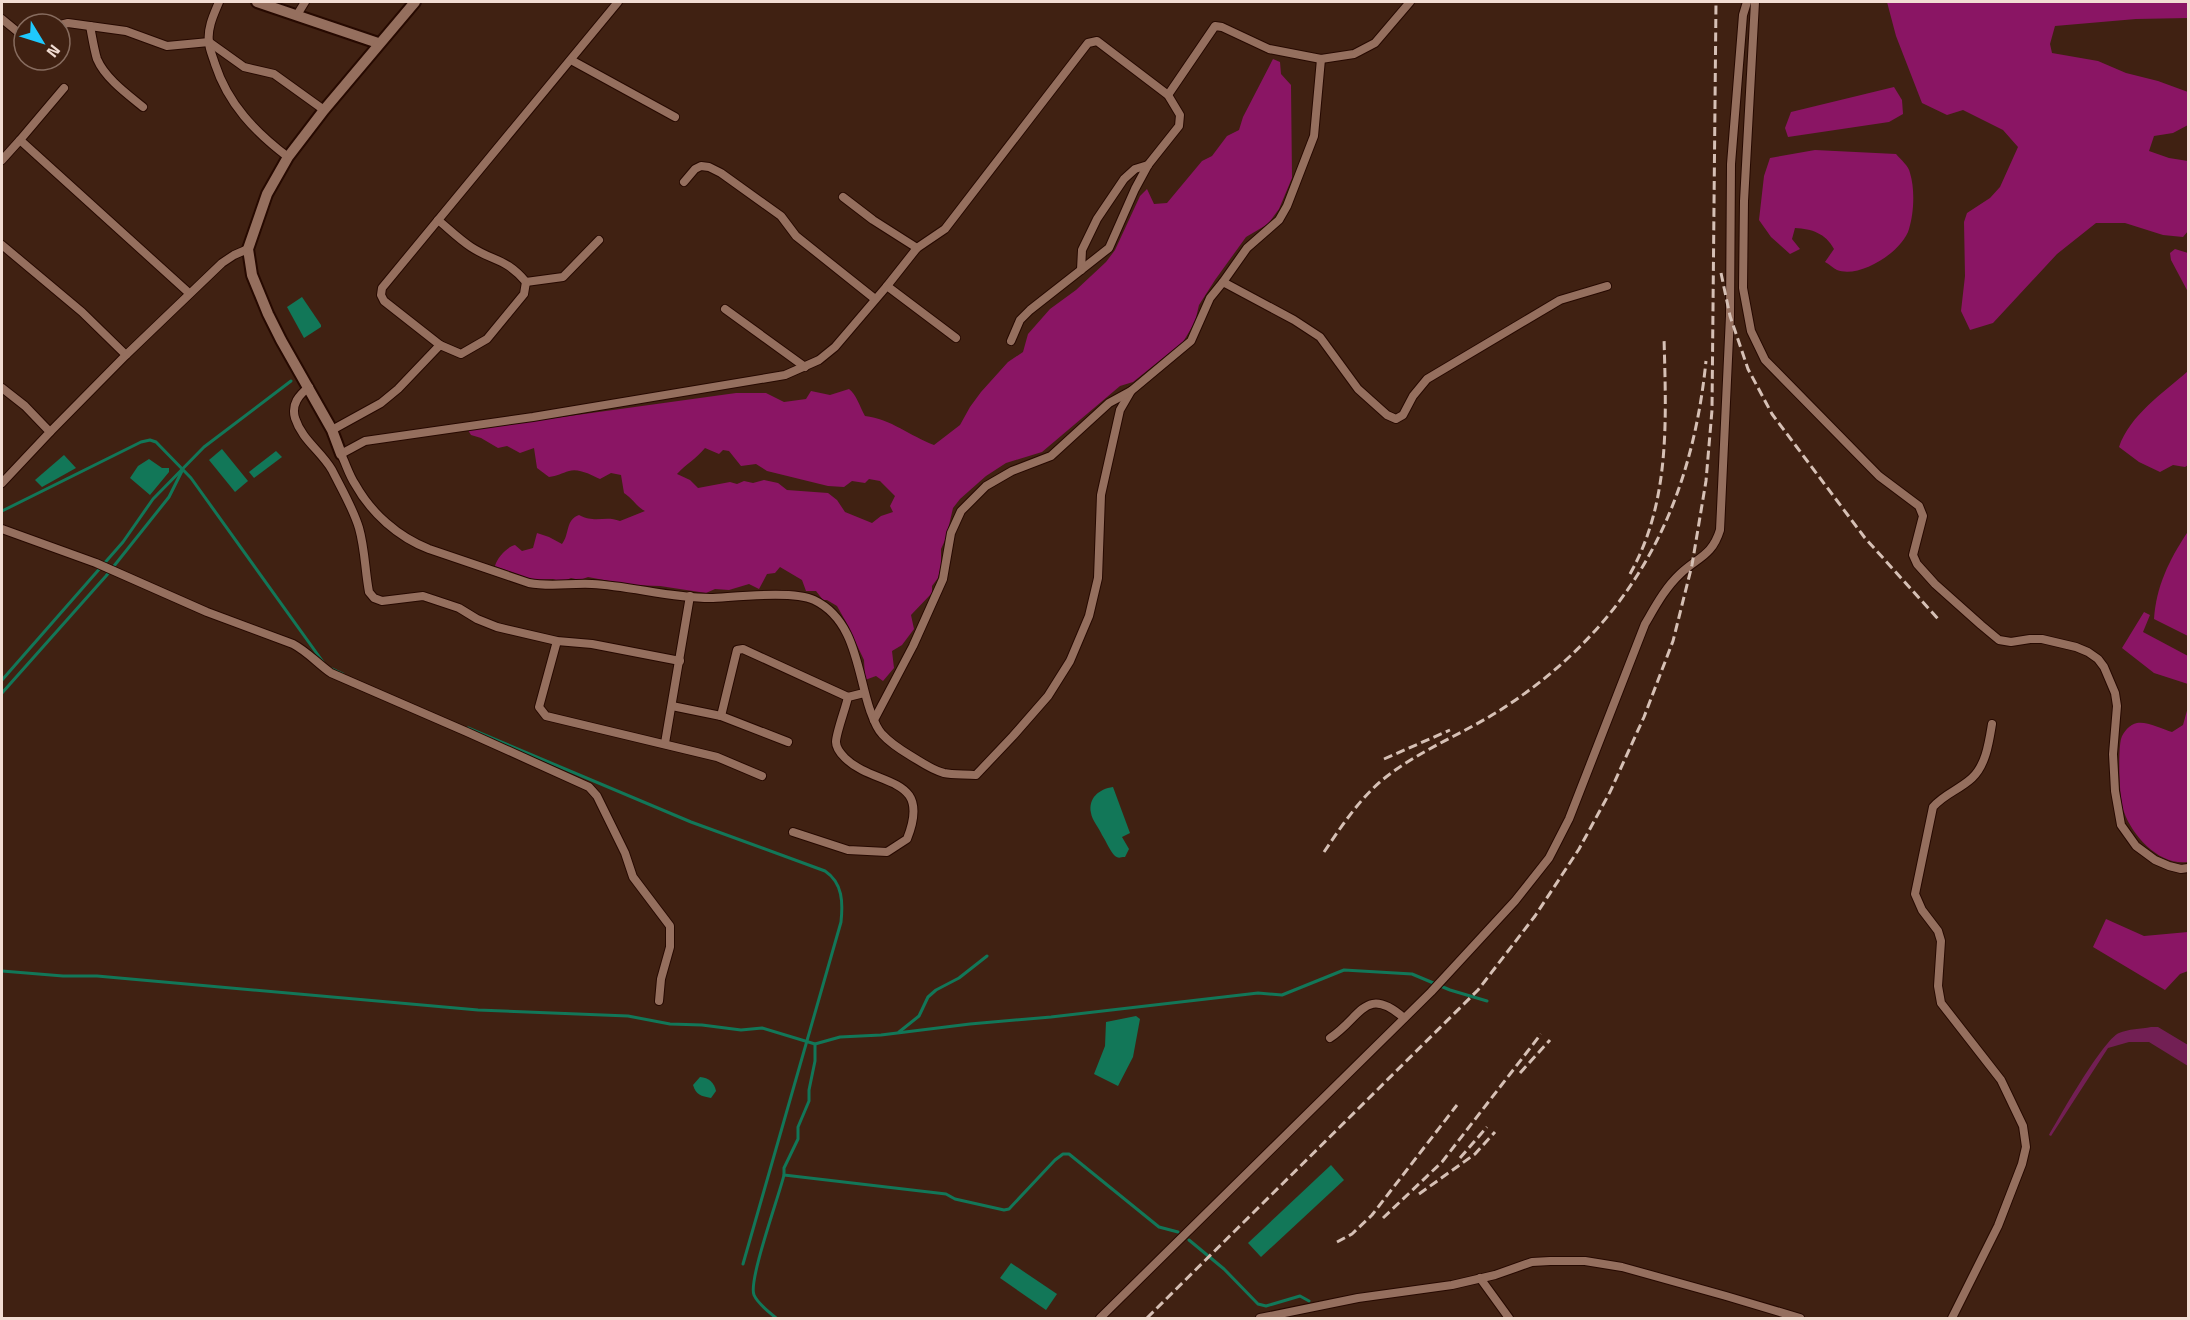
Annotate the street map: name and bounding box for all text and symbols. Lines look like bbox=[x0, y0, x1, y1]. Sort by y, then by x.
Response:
north arrow bbox=[12, 12, 72, 72]
text: N bbox=[41, 39, 67, 63]

